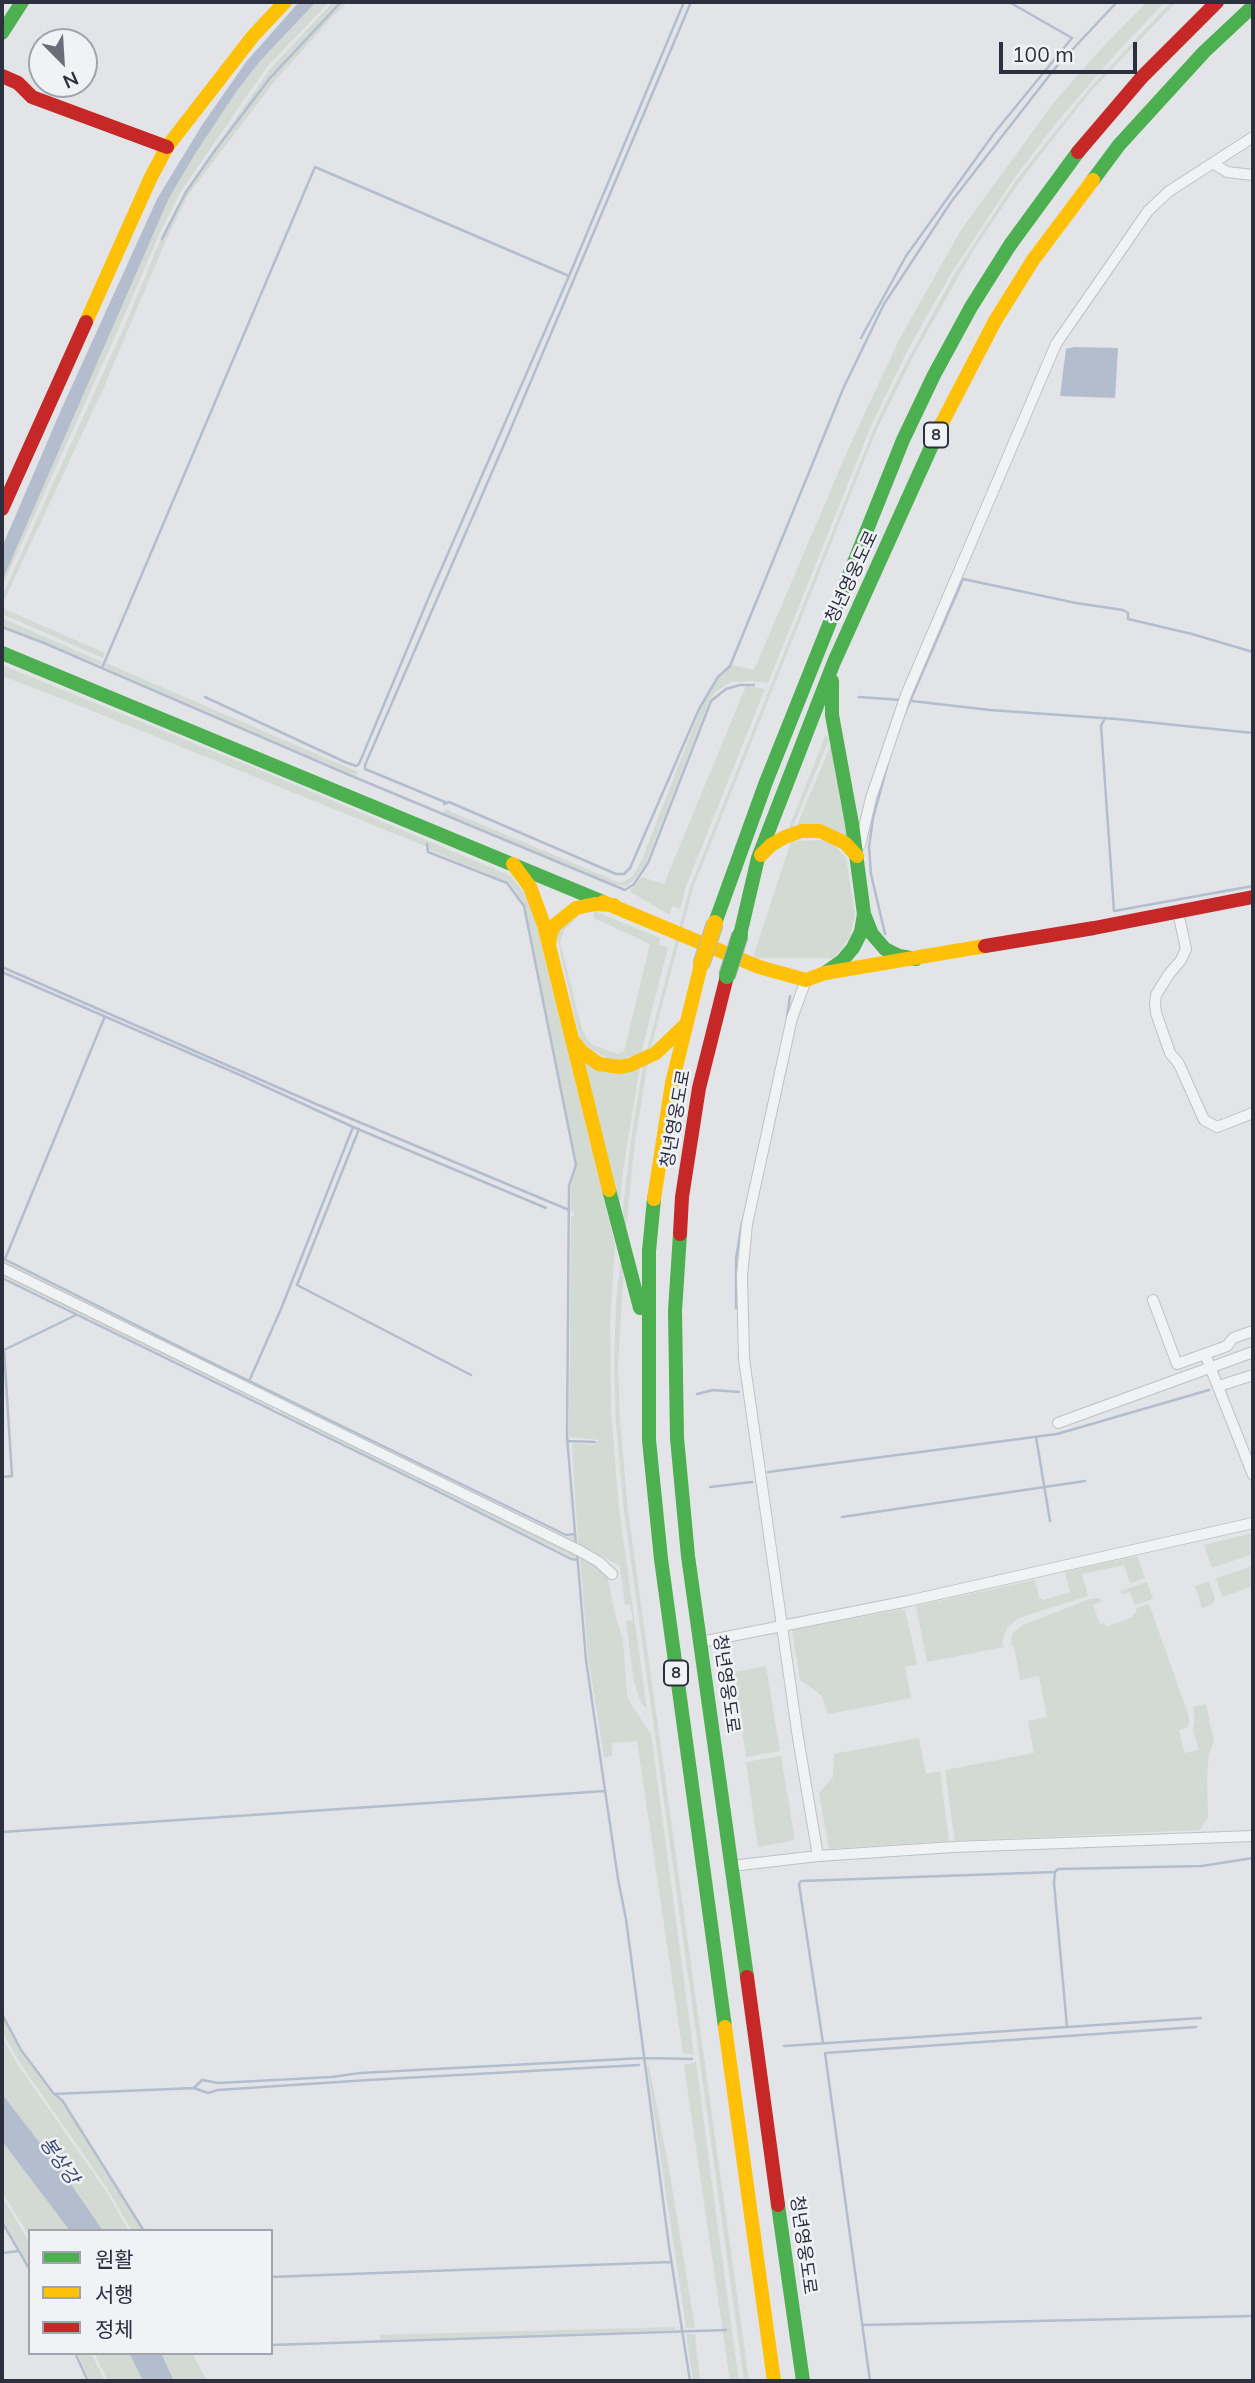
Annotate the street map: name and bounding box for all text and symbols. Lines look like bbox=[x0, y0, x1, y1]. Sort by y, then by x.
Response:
north arrow bbox=[28, 28, 98, 98]
scale bar bbox=[1003, 28, 1141, 72]
text: 100 m bbox=[1012, 41, 1074, 67]
text: N bbox=[59, 66, 82, 94]
road number: 8 bbox=[924, 422, 948, 448]
street label: 청년영웅도로 bbox=[821, 527, 883, 627]
street label: 청년영웅도로 bbox=[657, 1068, 695, 1170]
street label: 청년영웅도로 bbox=[708, 1633, 744, 1735]
road number: 8 bbox=[664, 1660, 688, 1686]
water label: 봉상강 bbox=[35, 2133, 83, 2189]
street label: 청년영웅도로 bbox=[785, 2194, 821, 2296]
legend bbox=[28, 2229, 273, 2355]
text: 원활 bbox=[95, 2246, 134, 2272]
text: 서행 bbox=[95, 2281, 134, 2307]
text: 정체 bbox=[95, 2316, 134, 2342]

